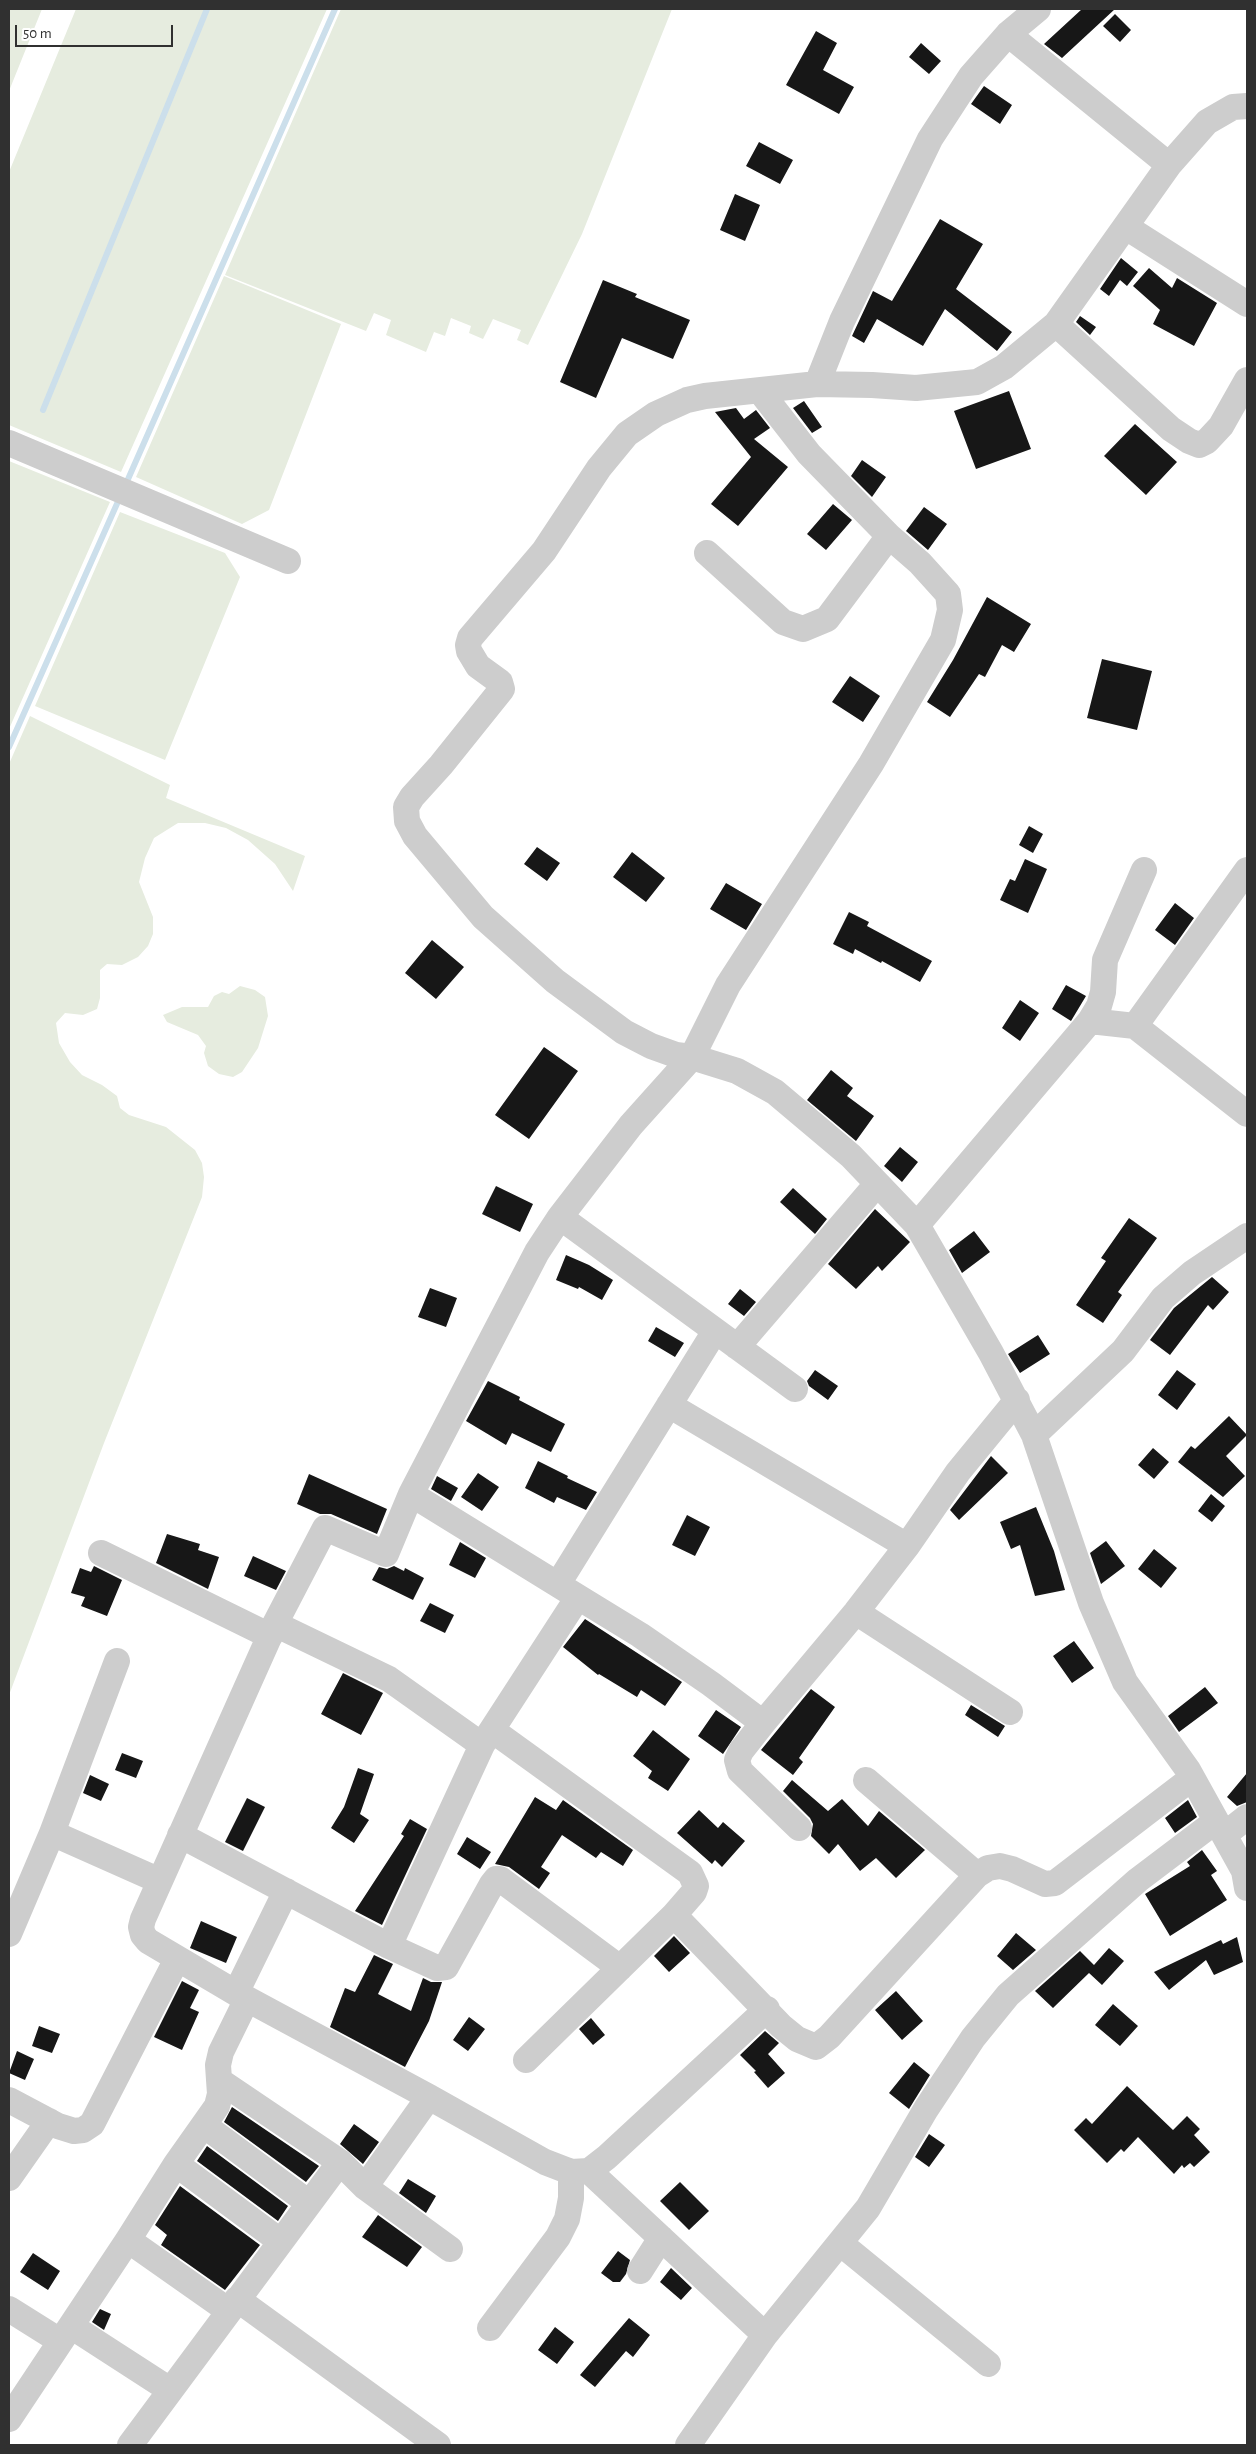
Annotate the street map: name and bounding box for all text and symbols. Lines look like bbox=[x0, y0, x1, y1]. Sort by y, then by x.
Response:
scale bar bbox=[18, 15, 175, 47]
text: 50 m bbox=[23, 26, 52, 41]

